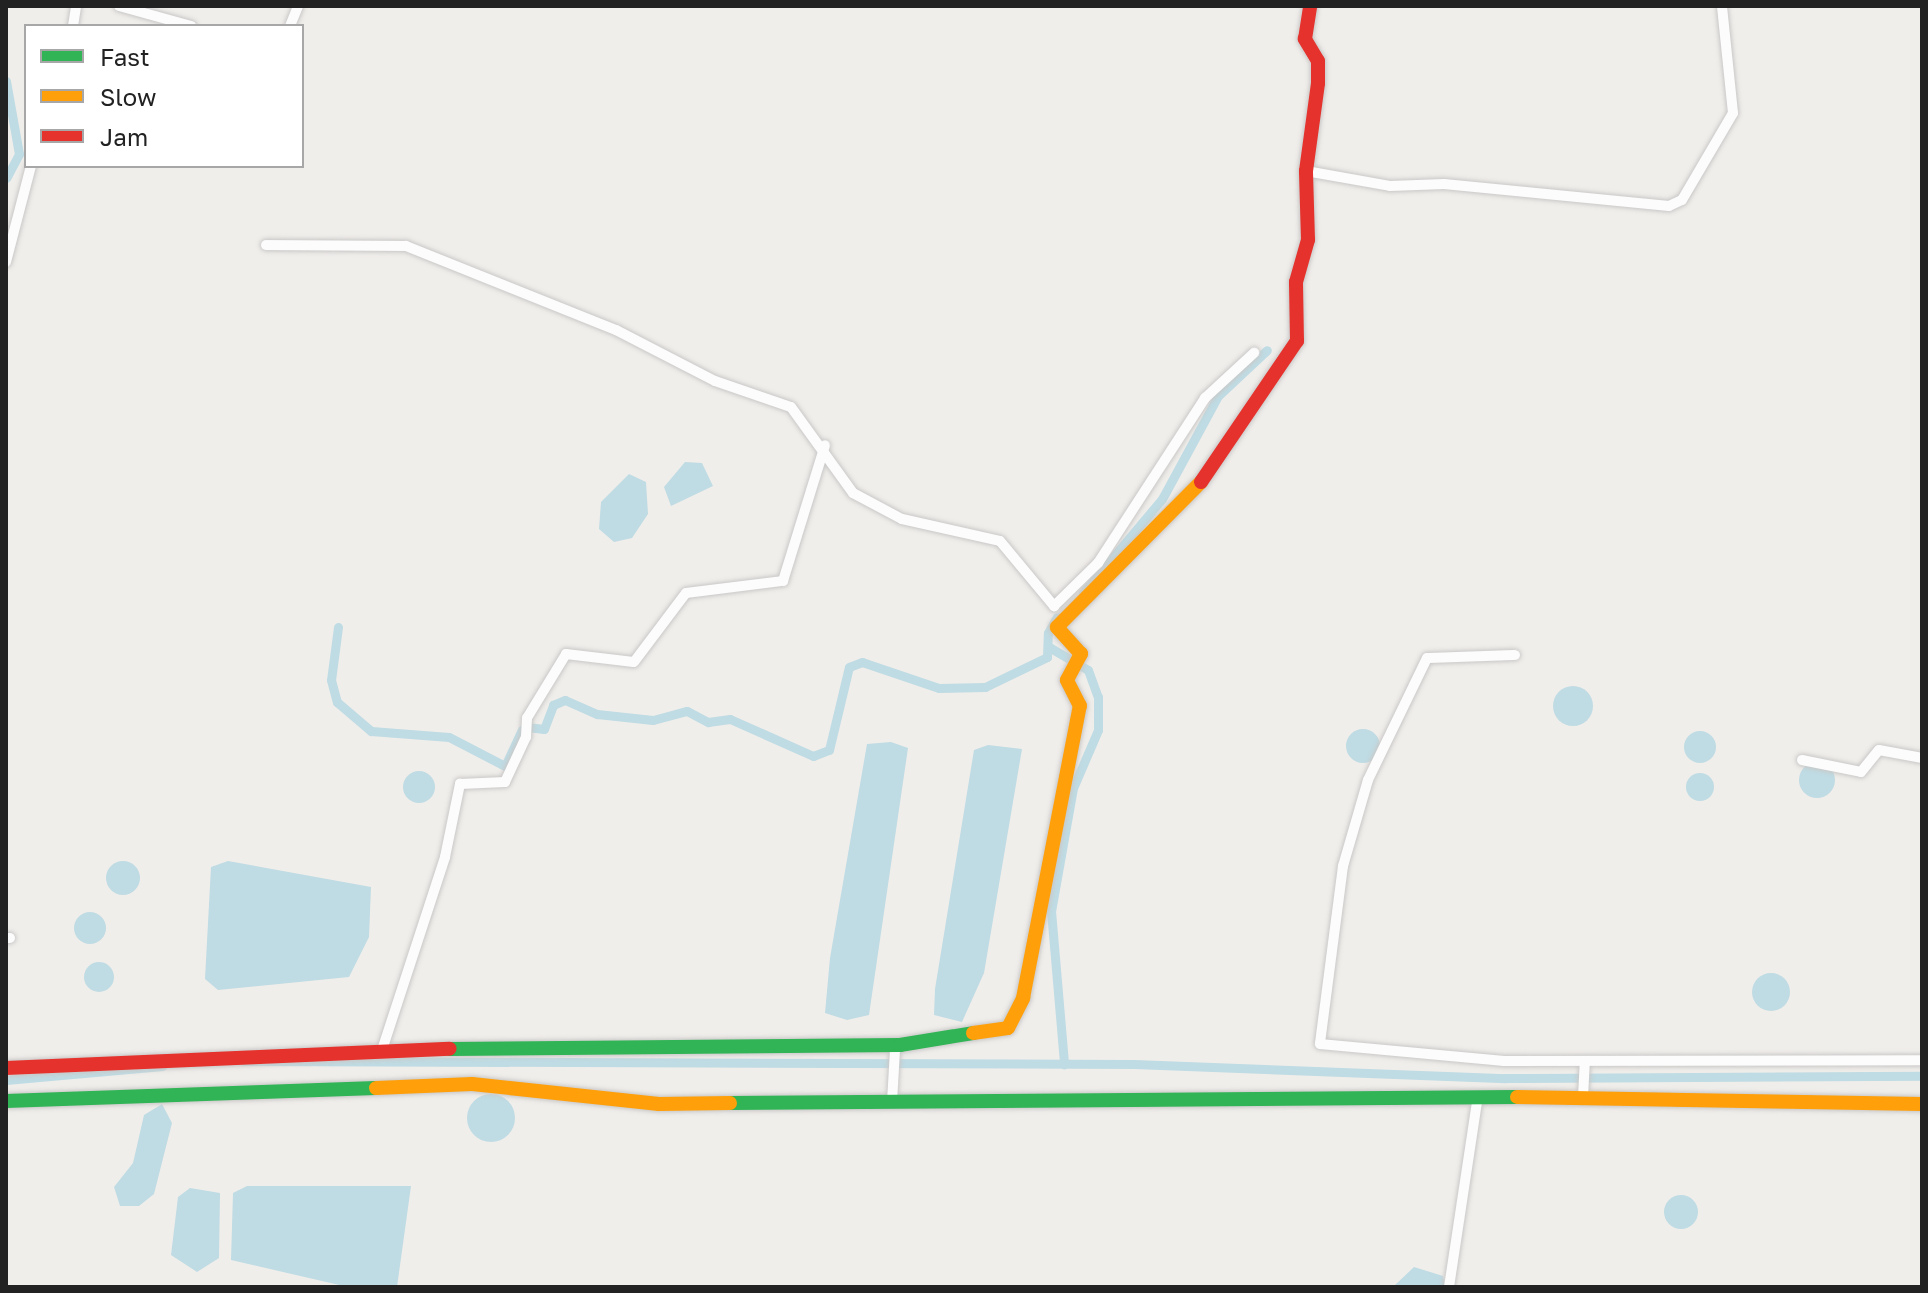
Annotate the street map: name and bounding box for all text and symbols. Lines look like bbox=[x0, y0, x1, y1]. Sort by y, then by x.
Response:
legend bbox=[24, 24, 304, 168]
text: Fast bbox=[100, 42, 150, 71]
text: Slow bbox=[100, 82, 156, 111]
text: Jam bbox=[100, 122, 148, 151]

